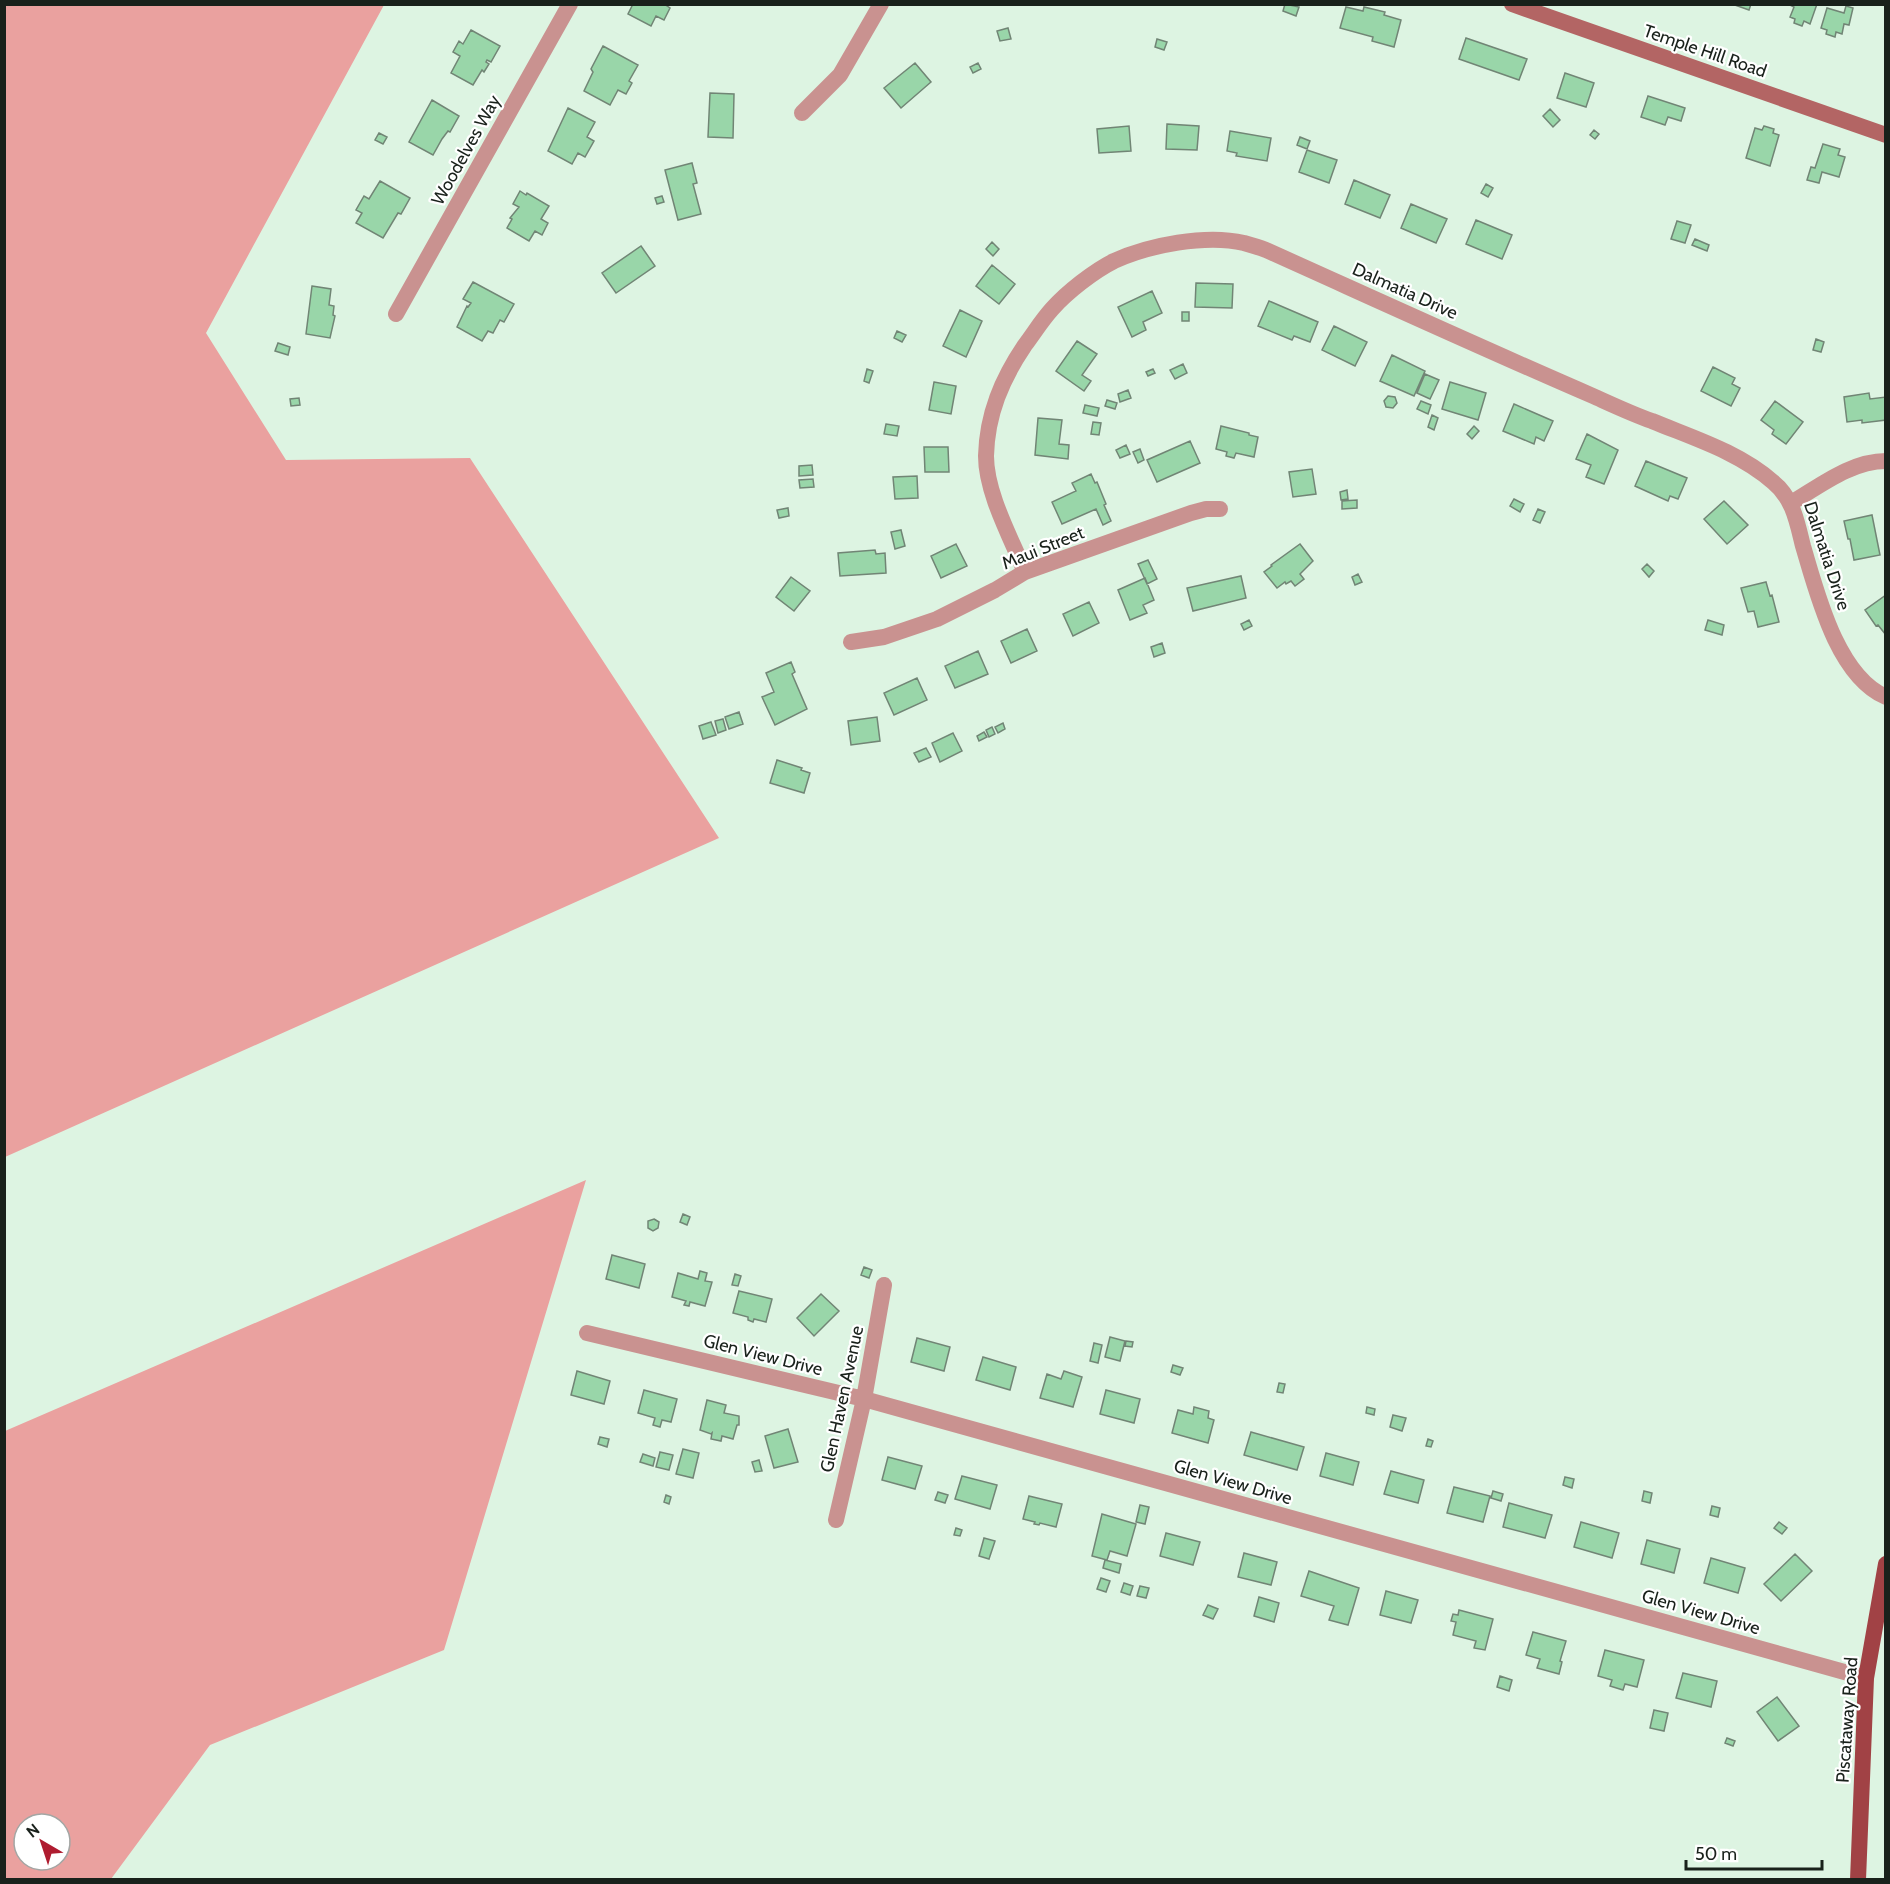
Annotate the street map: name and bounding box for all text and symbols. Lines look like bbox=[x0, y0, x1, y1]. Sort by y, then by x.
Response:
street label: Temple Hill Road bbox=[1641, 20, 1769, 82]
street label: Woodelves Way bbox=[427, 91, 505, 209]
street label: Dalmatia Drive bbox=[1349, 258, 1461, 324]
street label: Dalmatia Drive bbox=[1799, 499, 1855, 613]
street label: Maui Street bbox=[999, 522, 1087, 574]
street label: Glen Haven Avenue bbox=[816, 1324, 868, 1474]
street label: Glen View Drive bbox=[701, 1330, 825, 1380]
street label: Glen View Drive bbox=[1171, 1455, 1295, 1509]
street label: Glen View Drive bbox=[1639, 1585, 1763, 1639]
street label: Piscataway Road bbox=[1832, 1656, 1862, 1784]
north arrow bbox=[12, 1812, 72, 1872]
text: N bbox=[23, 1820, 43, 1842]
scale bar bbox=[1686, 1833, 1822, 1871]
text: 50 m bbox=[1695, 1843, 1737, 1865]

